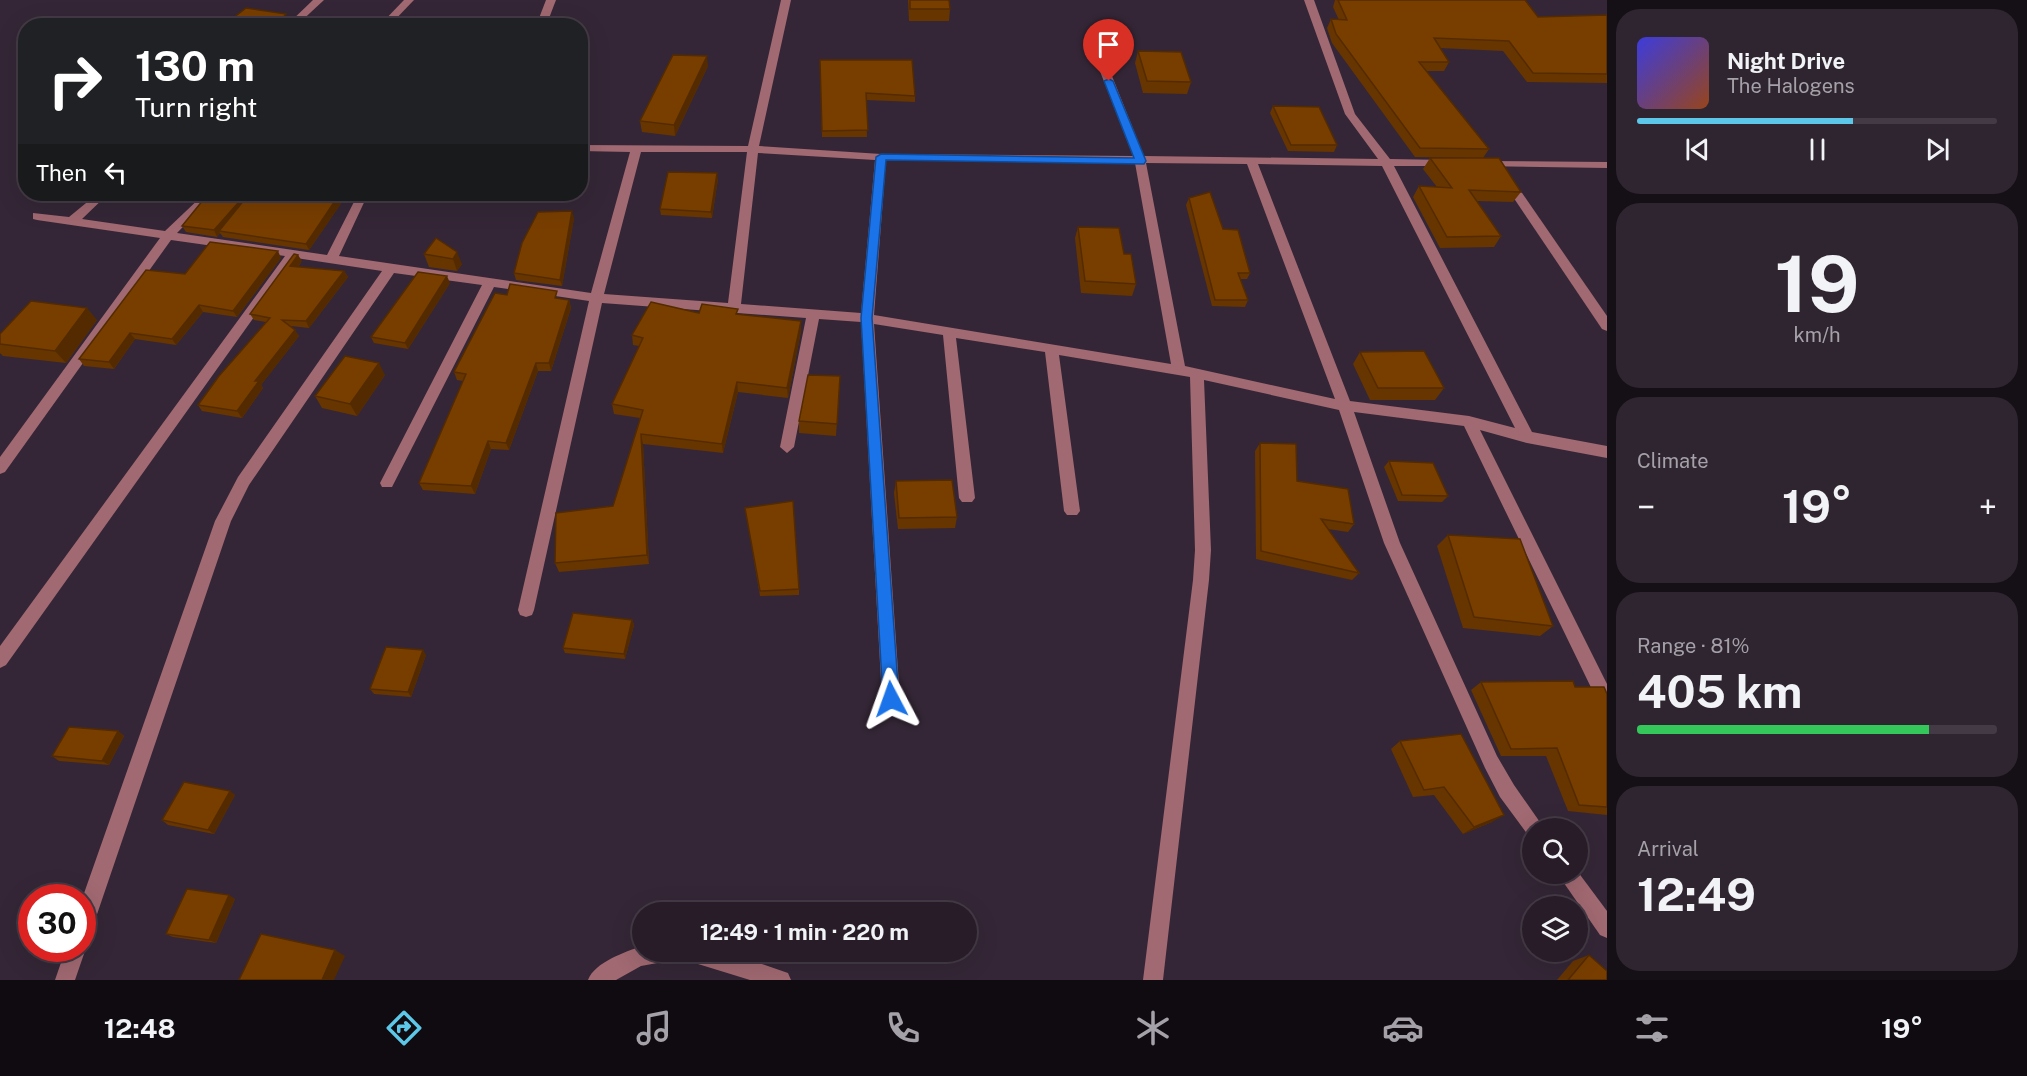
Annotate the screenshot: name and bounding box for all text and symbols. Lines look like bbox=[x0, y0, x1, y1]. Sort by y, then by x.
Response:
pin bbox=[1083, 19, 1134, 81]
icon: arrive bbox=[1092, 28, 1125, 61]
text: 130 m bbox=[135, 41, 255, 90]
icon: right bbox=[36, 42, 114, 120]
text: Night Drive bbox=[1727, 48, 1845, 74]
text: The Halogens bbox=[1727, 74, 1855, 98]
text: Turn right bbox=[135, 91, 258, 123]
icon: previous bbox=[1681, 133, 1714, 166]
icon: pause bbox=[1801, 133, 1834, 166]
icon: next bbox=[1921, 133, 1954, 166]
icon: left bbox=[99, 156, 132, 189]
text: Then bbox=[36, 160, 87, 186]
text: 19 bbox=[1775, 238, 1859, 330]
text: km/h bbox=[1793, 323, 1841, 347]
text: Climate bbox=[1637, 449, 1709, 473]
text: 19° bbox=[1782, 480, 1852, 533]
text: − bbox=[1637, 488, 1655, 526]
text: + bbox=[1979, 488, 1997, 526]
text: Range · 81% bbox=[1637, 634, 1750, 658]
text: 405 km bbox=[1637, 665, 1802, 718]
position arrow bbox=[859, 667, 923, 731]
map controls bbox=[1522, 818, 1588, 962]
button: search bbox=[1522, 818, 1588, 884]
text: Arrival bbox=[1637, 837, 1699, 861]
text: 12:49 bbox=[1637, 868, 1756, 921]
speed limit sign: 30 bbox=[18, 884, 96, 962]
button: layers bbox=[1522, 896, 1588, 962]
text: 12:49 · 1 min · 220 m bbox=[700, 919, 909, 945]
icon: directions bbox=[383, 1007, 425, 1049]
icon: music bbox=[633, 1007, 675, 1049]
icon: phone bbox=[882, 1007, 924, 1049]
icon: climate bbox=[1132, 1007, 1174, 1049]
icon: car bbox=[1382, 1007, 1424, 1049]
icon: filters bbox=[1631, 1007, 1673, 1049]
text: 12:48 bbox=[104, 1012, 176, 1044]
text: 19° bbox=[1881, 1012, 1923, 1044]

